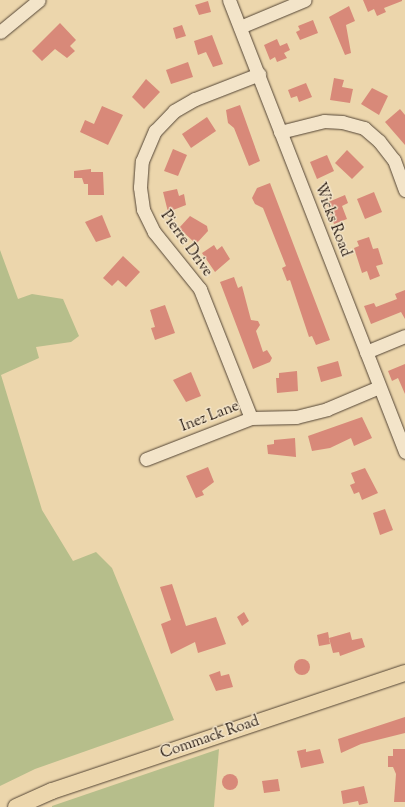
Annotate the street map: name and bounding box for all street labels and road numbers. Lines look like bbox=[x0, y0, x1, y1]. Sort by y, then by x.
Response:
street label: Wicks Road bbox=[310, 181, 354, 259]
street label: Pierre Drive bbox=[156, 208, 216, 280]
street label: Inez Lane bbox=[178, 398, 242, 436]
street label: Commack Road bbox=[158, 713, 262, 763]

